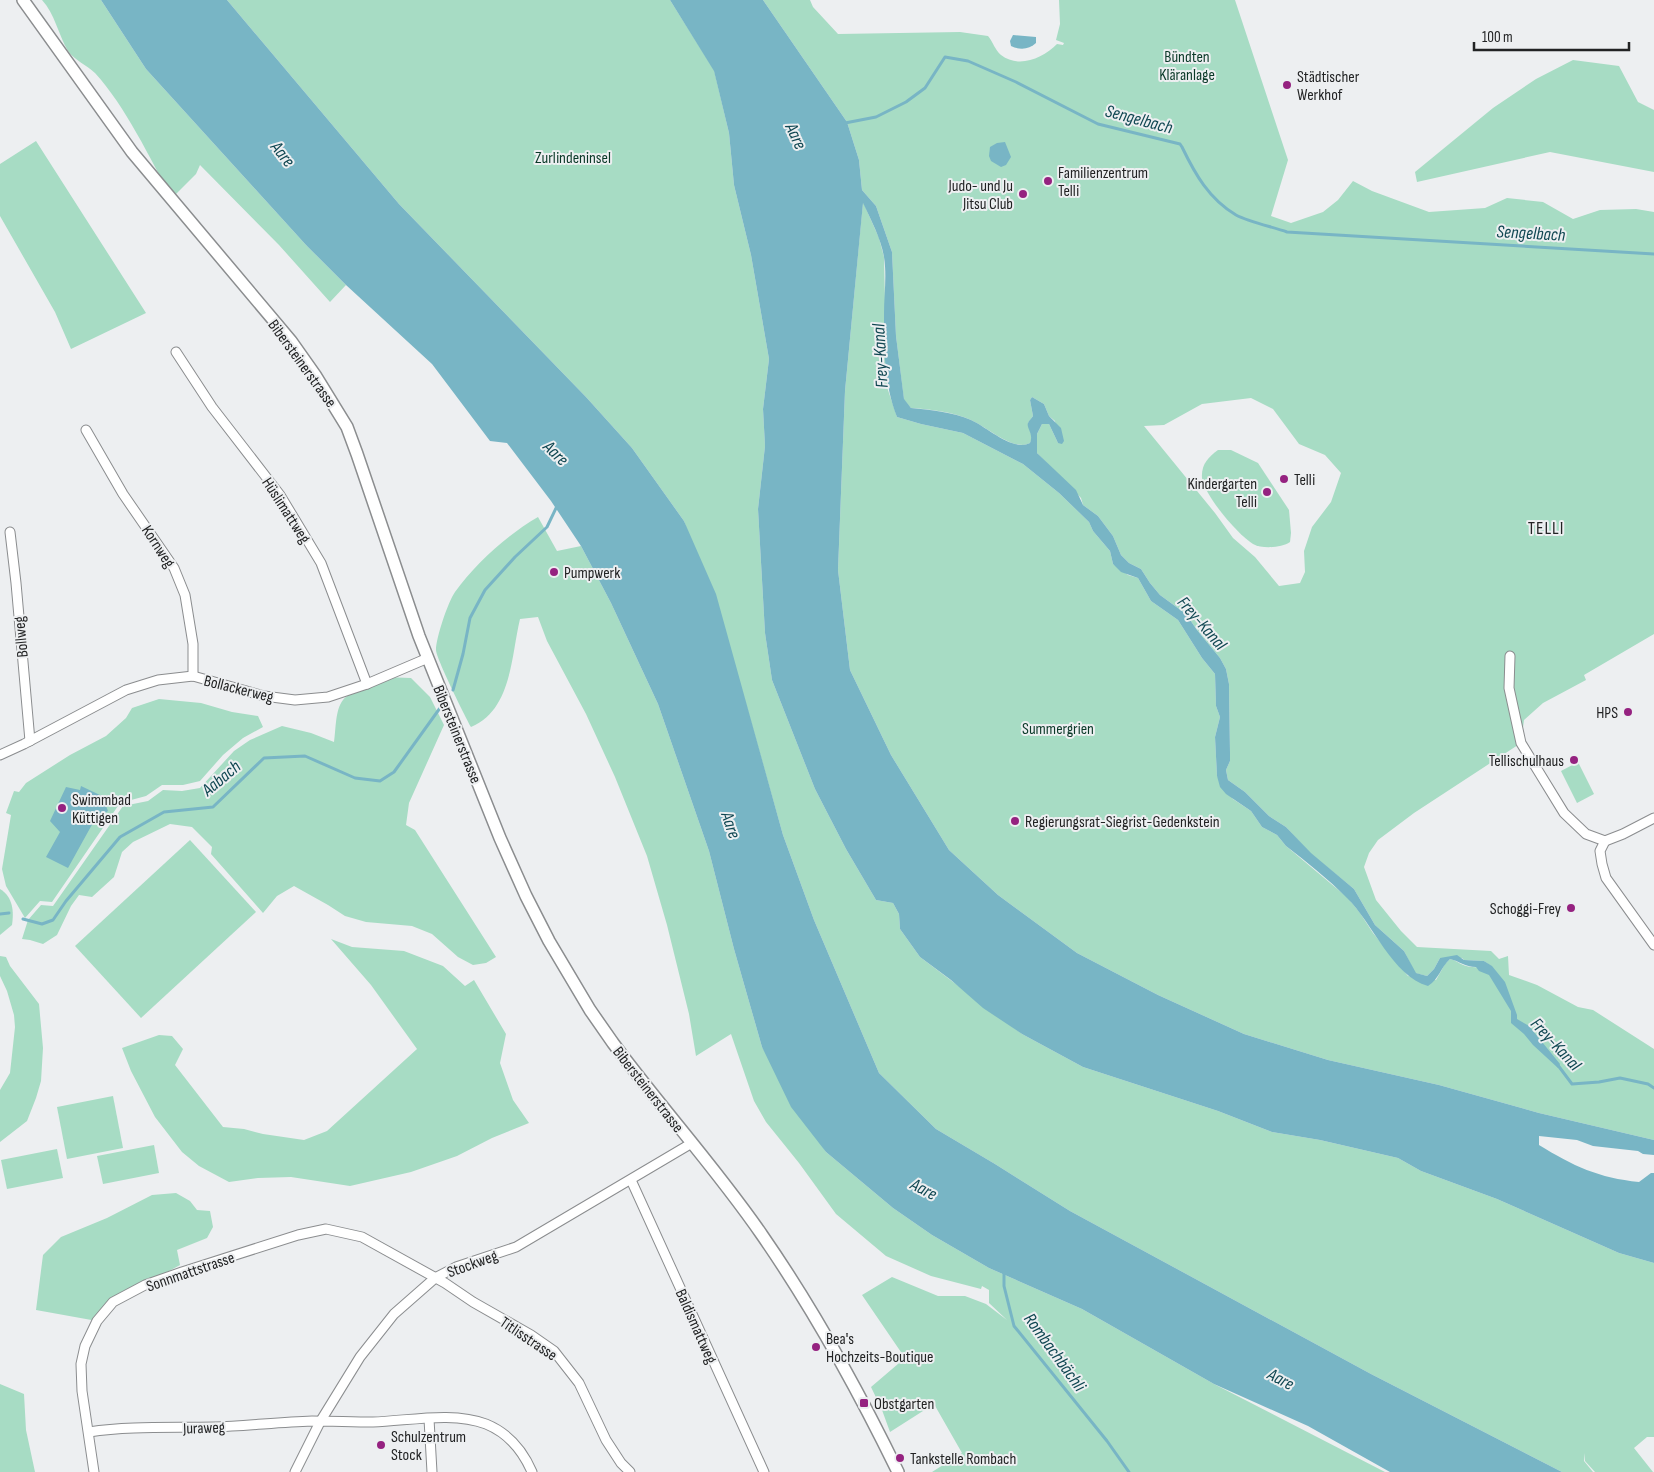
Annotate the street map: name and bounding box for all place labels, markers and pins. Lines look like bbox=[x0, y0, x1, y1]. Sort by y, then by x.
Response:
place label: Städtischer Werkhof bbox=[1297, 68, 1360, 105]
marker: Städtischer Werkhof bbox=[1281, 79, 1293, 91]
place label: Familienzentrum Telli bbox=[1058, 164, 1148, 201]
marker: Familienzentrum Telli bbox=[1042, 175, 1054, 187]
place label: Judo- und Ju Jitsu Club bbox=[948, 177, 1013, 214]
marker: Judo- und Ju Jitsu Club bbox=[1017, 188, 1029, 200]
place label: Telli bbox=[1294, 471, 1315, 490]
marker: Telli bbox=[1278, 473, 1290, 485]
place label: Kindergarten Telli bbox=[1187, 475, 1257, 512]
marker: Kindergarten Telli bbox=[1261, 486, 1273, 498]
place label: Pumpwerk bbox=[564, 564, 620, 583]
marker: Pumpwerk bbox=[548, 566, 560, 578]
place label: HPS bbox=[1596, 704, 1618, 723]
marker: HPS bbox=[1622, 706, 1634, 718]
place label: Tellischulhaus bbox=[1489, 752, 1564, 771]
marker: Tellischulhaus bbox=[1568, 754, 1580, 766]
place label: Swimmbad Küttigen bbox=[72, 791, 131, 828]
marker: Swimmbad Küttigen bbox=[56, 802, 68, 814]
place label: Regierungsrat-Siegrist-Gedenkstein bbox=[1025, 813, 1220, 832]
marker: Regierungsrat-Siegrist-Gedenkstein bbox=[1009, 815, 1021, 827]
place label: Schoggi-Frey bbox=[1490, 900, 1561, 919]
marker: Schoggi-Frey bbox=[1565, 902, 1577, 914]
place label: Bea's Hochzeits-Boutique bbox=[826, 1330, 933, 1367]
marker: Bea's Hochzeits-Boutique bbox=[810, 1341, 822, 1353]
place label: Obstgarten bbox=[874, 1395, 934, 1414]
marker: Obstgarten bbox=[858, 1397, 870, 1409]
place label: Schulzentrum Stock bbox=[391, 1428, 466, 1465]
marker: Schulzentrum Stock bbox=[375, 1439, 387, 1451]
place label: Tankstelle Rombach bbox=[910, 1450, 1016, 1469]
marker: Tankstelle Rombach bbox=[894, 1452, 906, 1464]

